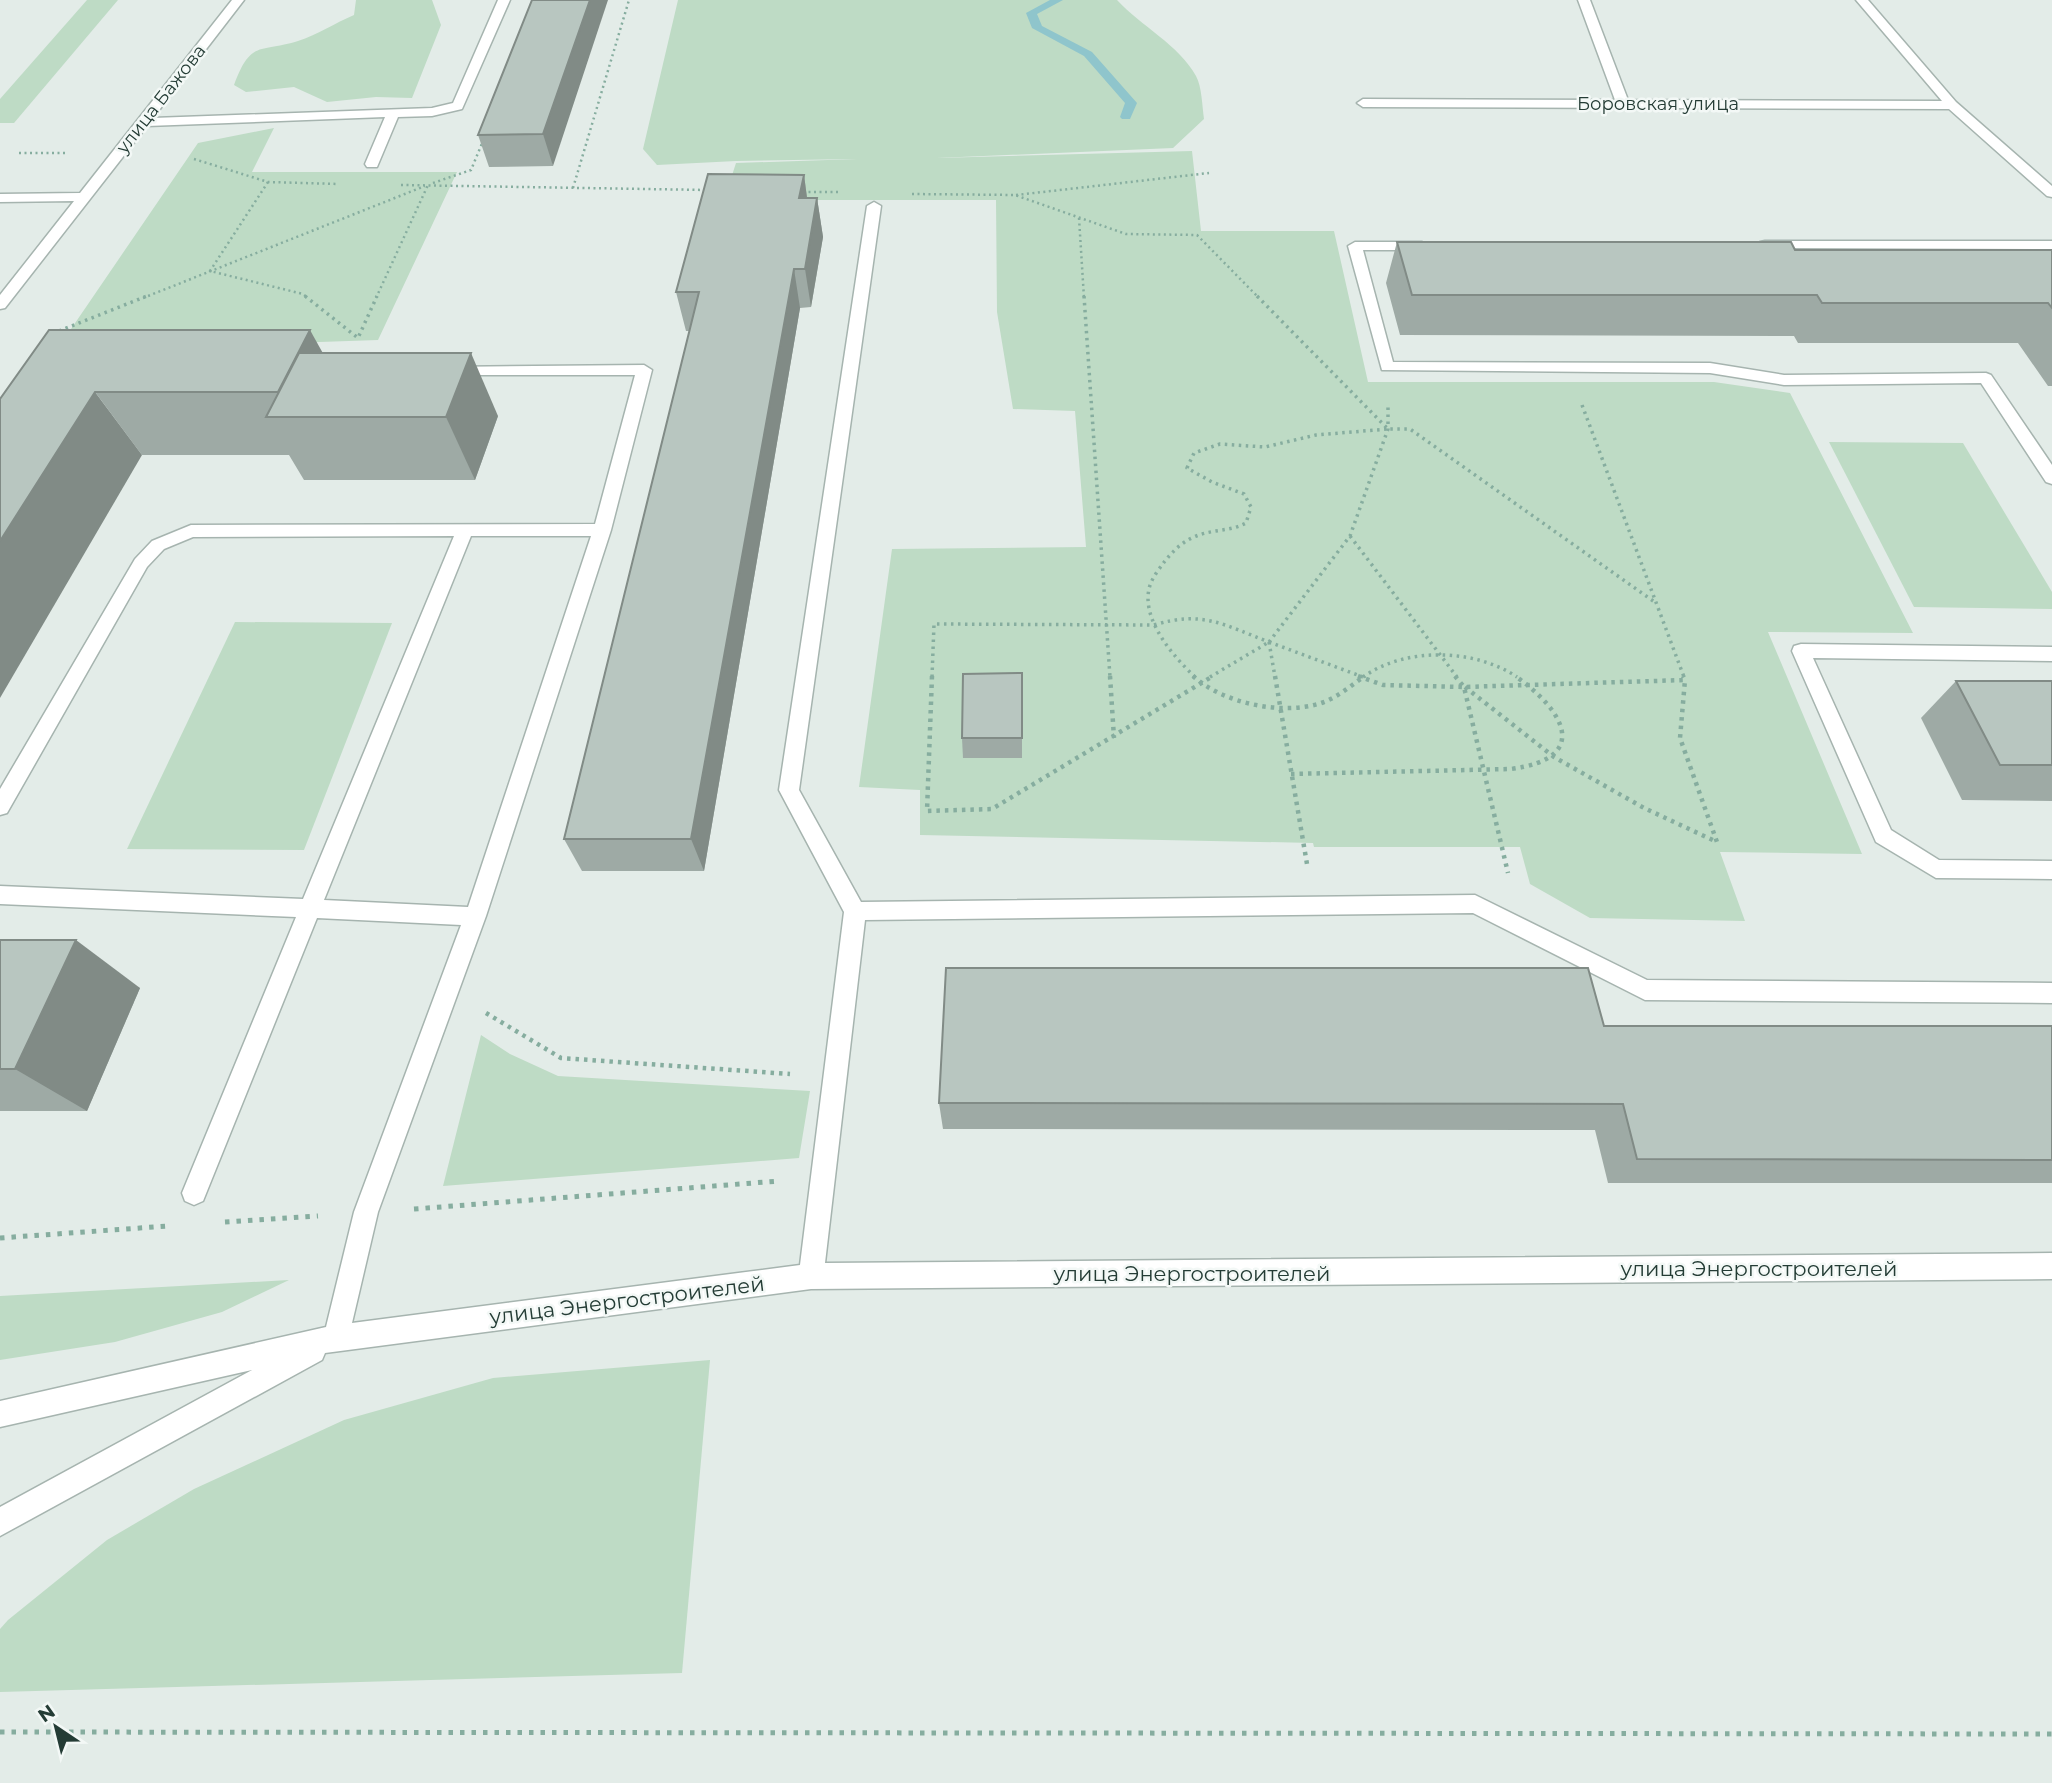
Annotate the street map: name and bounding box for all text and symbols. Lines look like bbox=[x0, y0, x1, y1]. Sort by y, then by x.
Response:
street label: улица Бажова bbox=[111, 40, 210, 159]
street label: Боровская улица bbox=[1577, 93, 1739, 115]
street label: улица Энергостроителей bbox=[1620, 1256, 1897, 1281]
street label: улица Энергостроителей bbox=[1053, 1261, 1330, 1286]
street label: улица Энергостроителей bbox=[487, 1271, 766, 1329]
north arrow bbox=[21, 1692, 91, 1762]
text: N bbox=[34, 1700, 59, 1727]

